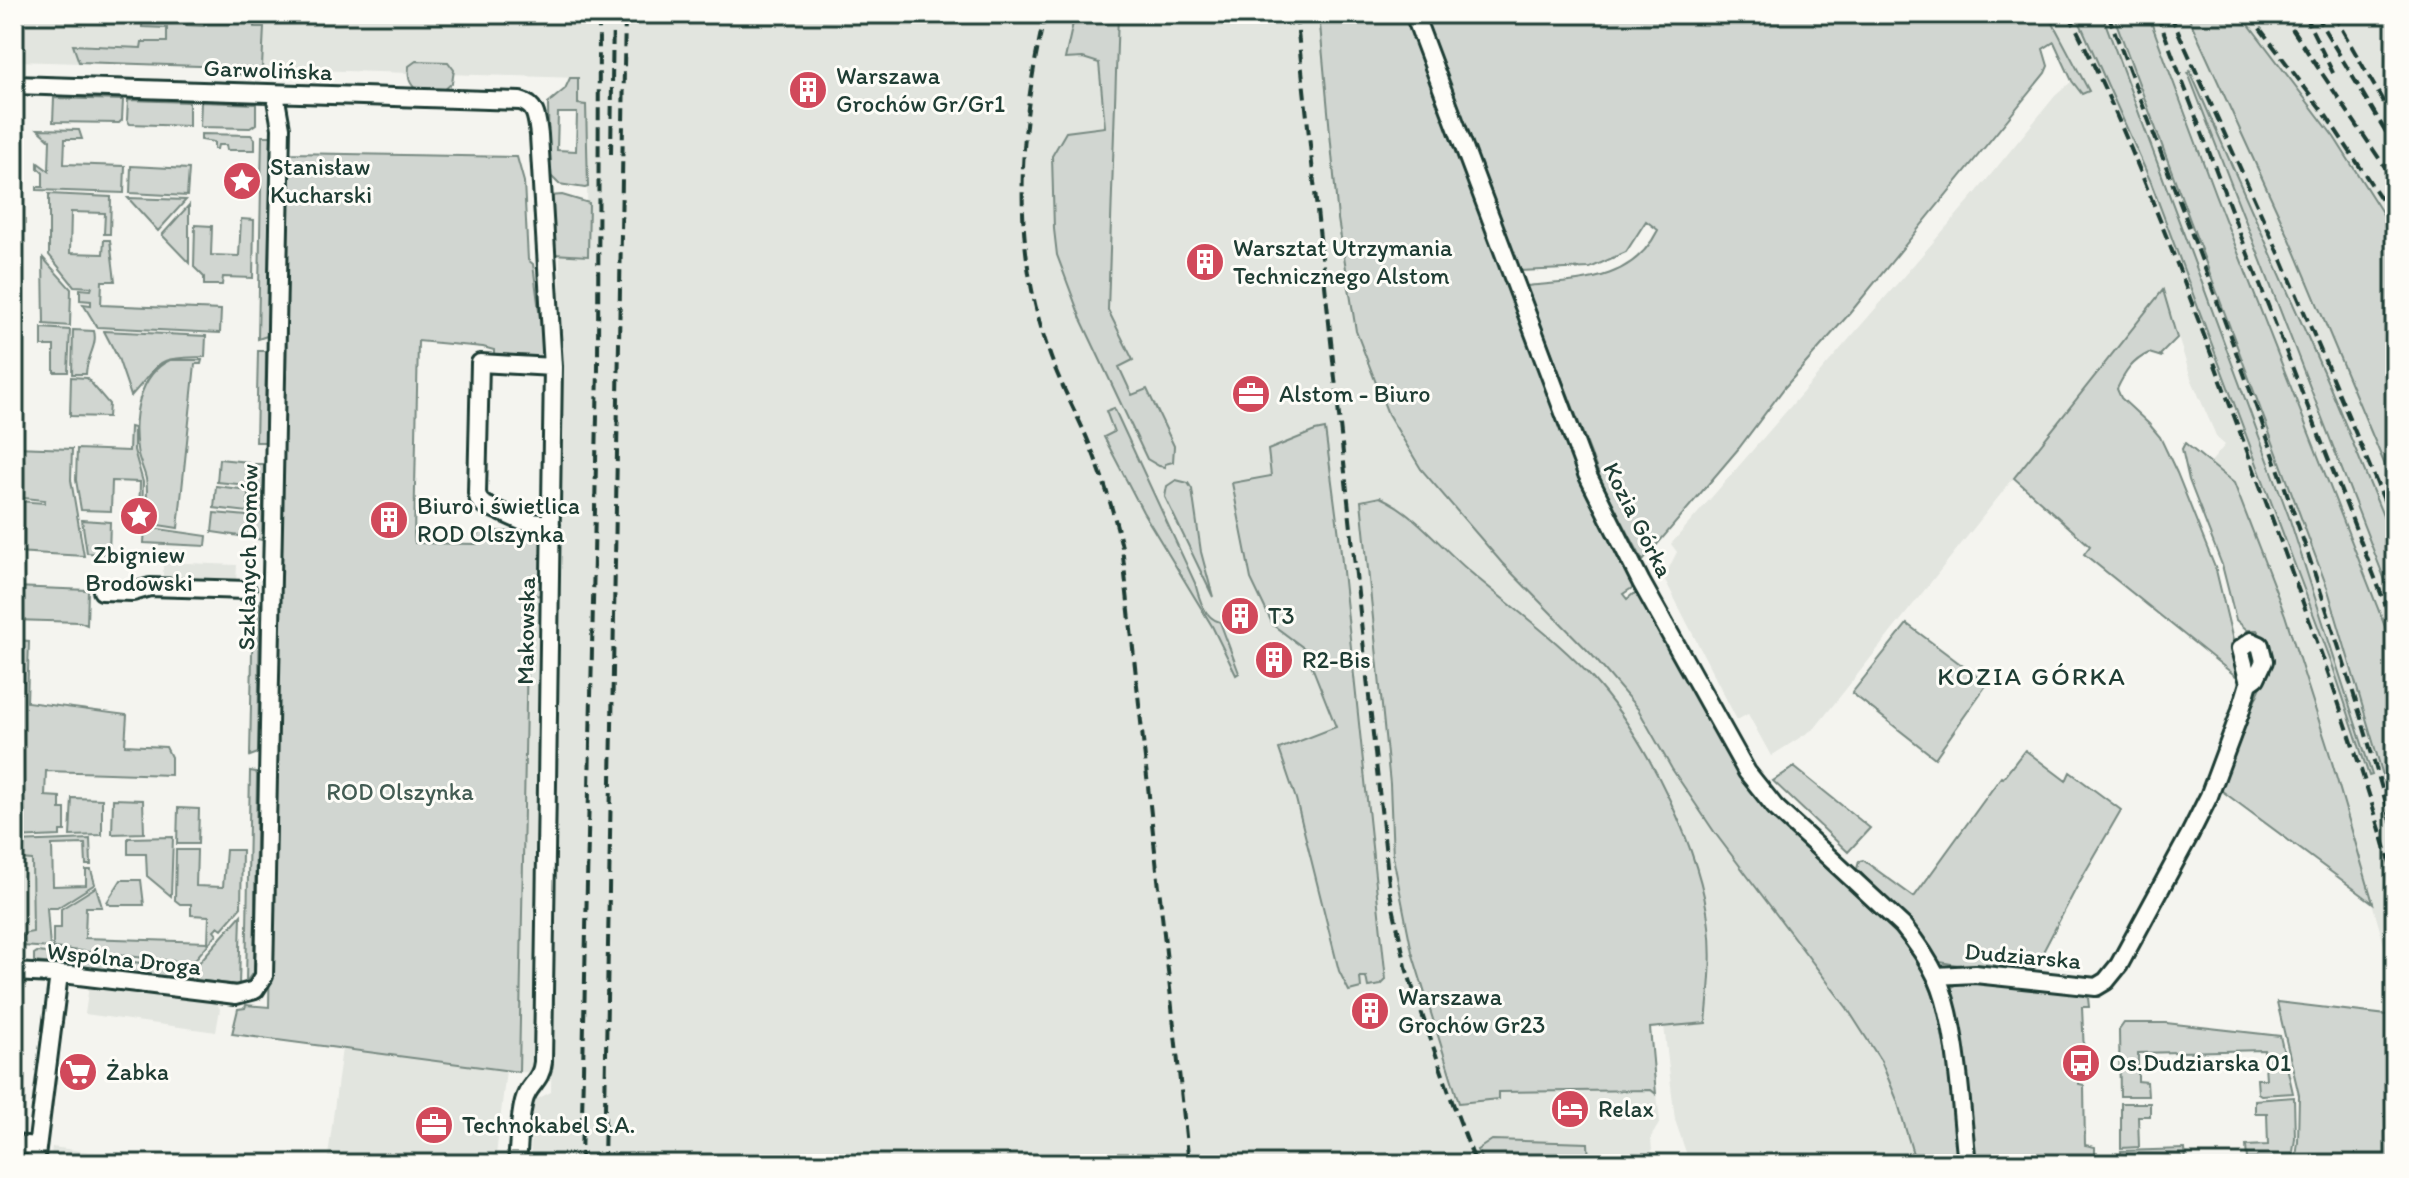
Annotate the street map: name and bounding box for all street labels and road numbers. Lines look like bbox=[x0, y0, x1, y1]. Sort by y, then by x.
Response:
street label: Garwolińska bbox=[203, 53, 333, 86]
street label: Kozia Górka bbox=[1597, 457, 1680, 583]
street label: Szklanych Domów bbox=[231, 463, 264, 651]
street label: Makowska bbox=[510, 576, 541, 685]
street label: Wspólna Droga bbox=[45, 936, 203, 981]
street label: Dudziarska bbox=[1964, 936, 2083, 975]

